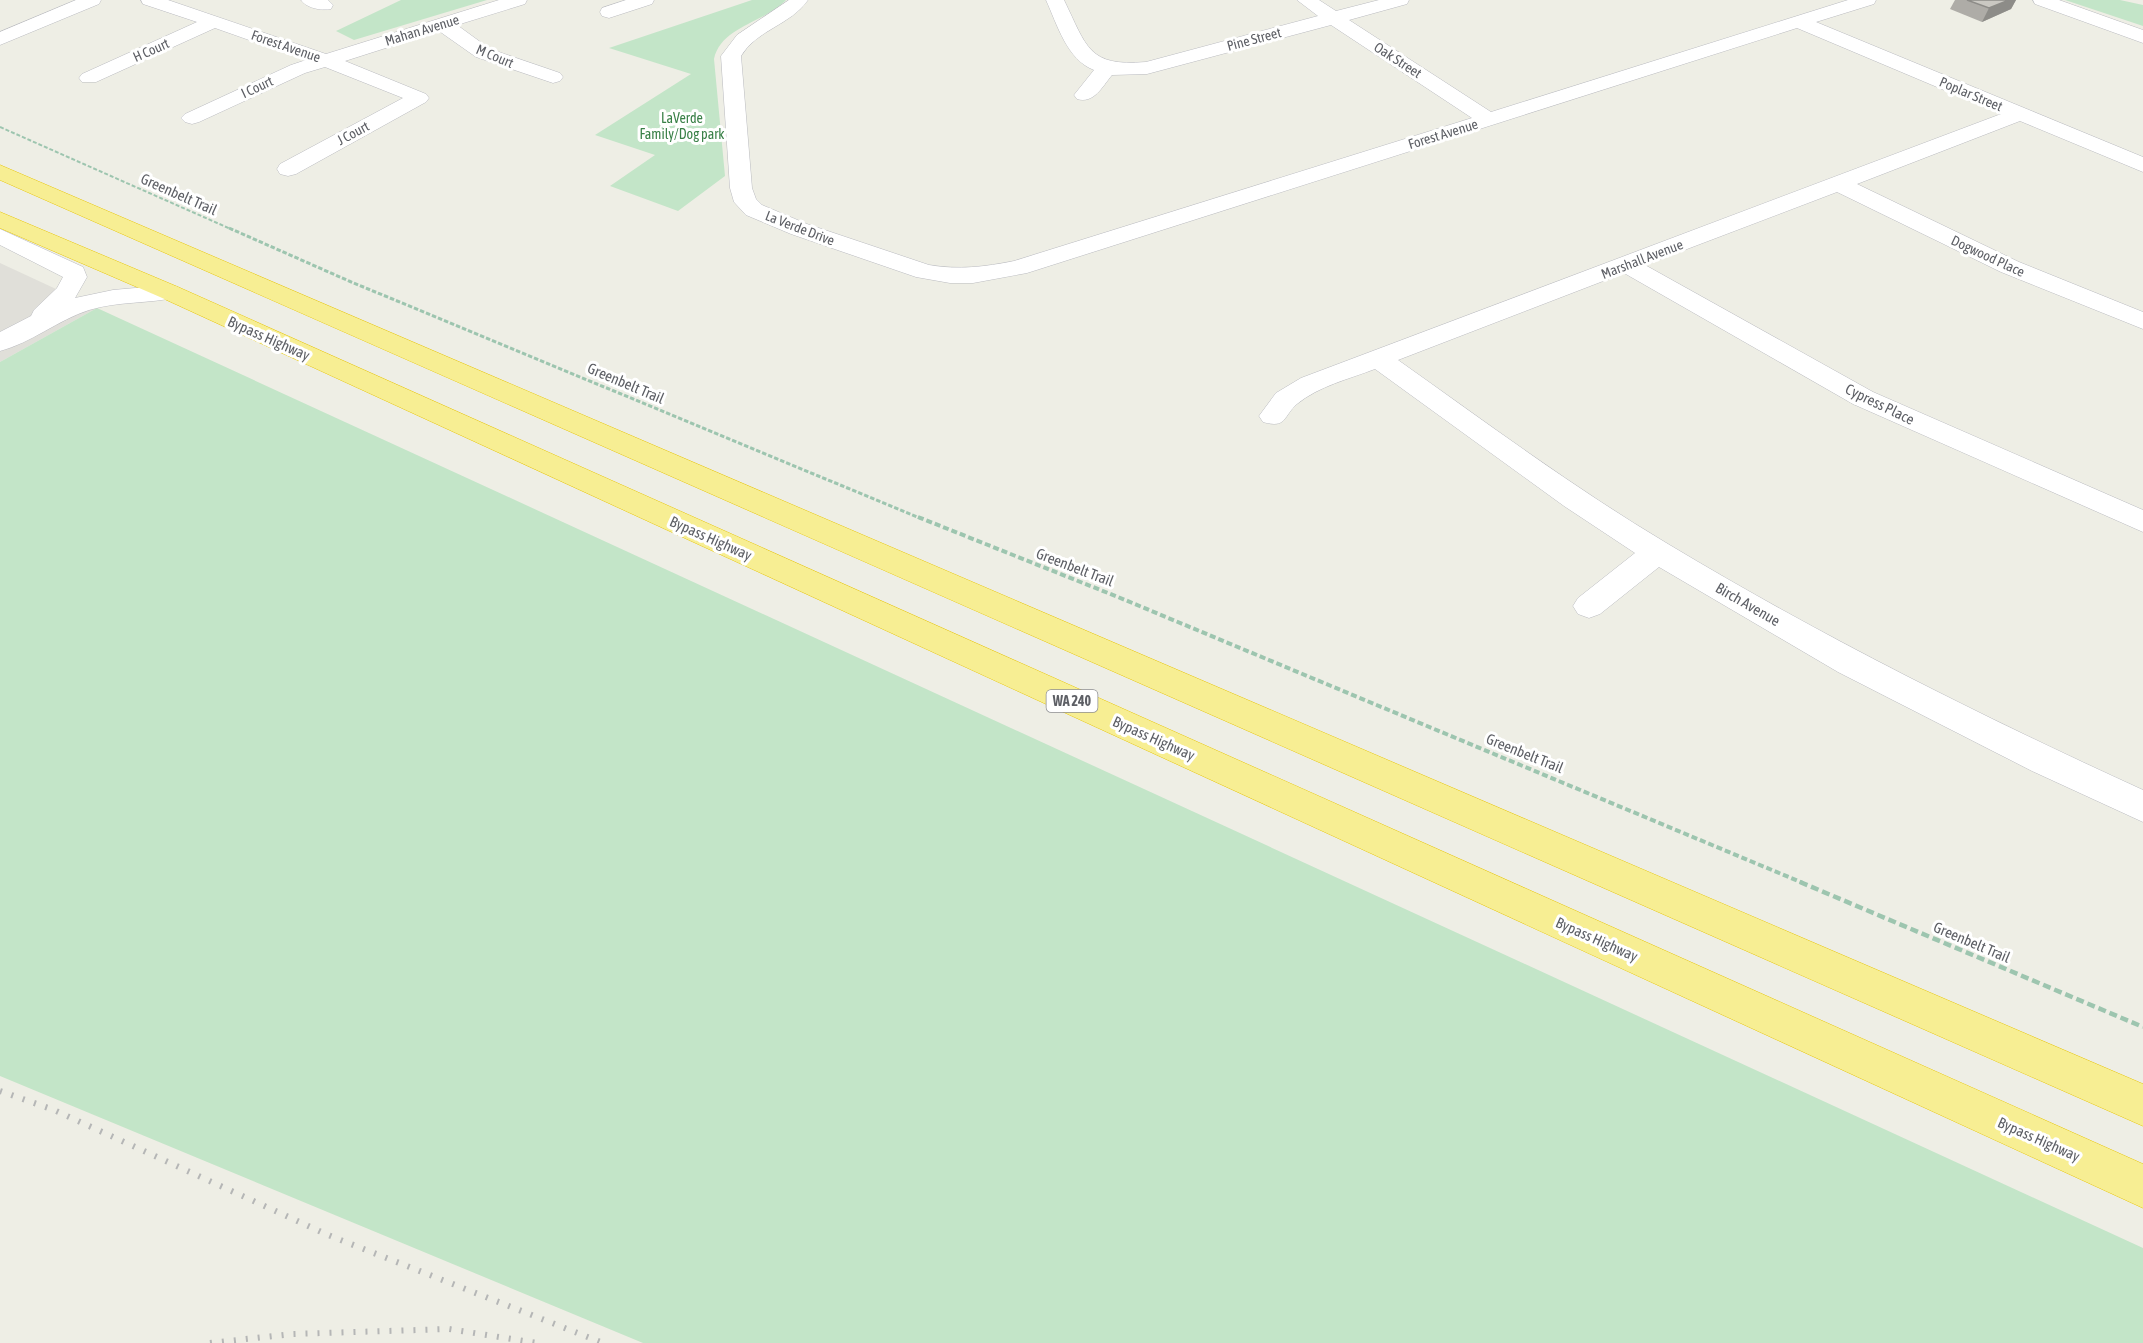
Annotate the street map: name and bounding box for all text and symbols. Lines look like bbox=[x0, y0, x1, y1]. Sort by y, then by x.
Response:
street label: Mahan Avenue bbox=[383, 11, 461, 49]
street label: Pine Street bbox=[1225, 24, 1283, 54]
street label: Forest Avenue bbox=[249, 27, 323, 65]
street label: H Court bbox=[131, 35, 171, 65]
street label: Oak Street bbox=[1371, 39, 1425, 81]
street label: M Court bbox=[474, 41, 516, 71]
street label: I Court bbox=[239, 73, 275, 101]
street label: Poplar Street bbox=[1937, 74, 2005, 114]
park label: LaVerde Family/Dog park bbox=[639, 110, 725, 142]
street label: Forest Avenue bbox=[1406, 116, 1480, 152]
street label: J Court bbox=[334, 118, 372, 148]
street label: Greenbelt Trail bbox=[138, 170, 220, 218]
street label: La Verde Drive bbox=[763, 207, 837, 249]
street label: Dogwood Place bbox=[1949, 232, 2027, 280]
street label: Marshall Avenue bbox=[1599, 236, 1685, 282]
street label: Bypass Highway bbox=[225, 312, 313, 364]
street label: Greenbelt Trail bbox=[585, 359, 667, 407]
street label: Cypress Place bbox=[1843, 380, 1917, 428]
street label: Bypass Highway bbox=[667, 512, 755, 564]
street label: Greenbelt Trail bbox=[1034, 544, 1116, 590]
street label: Birch Avenue bbox=[1713, 579, 1783, 629]
road number: WA 240 bbox=[1046, 690, 1098, 712]
street label: Bypass Highway bbox=[1110, 712, 1198, 764]
street label: Greenbelt Trail bbox=[1484, 730, 1566, 776]
street label: Bypass Highway bbox=[1553, 913, 1641, 965]
street label: Greenbelt Trail bbox=[1931, 918, 2013, 966]
street label: Bypass Highway bbox=[1995, 1113, 2083, 1165]

